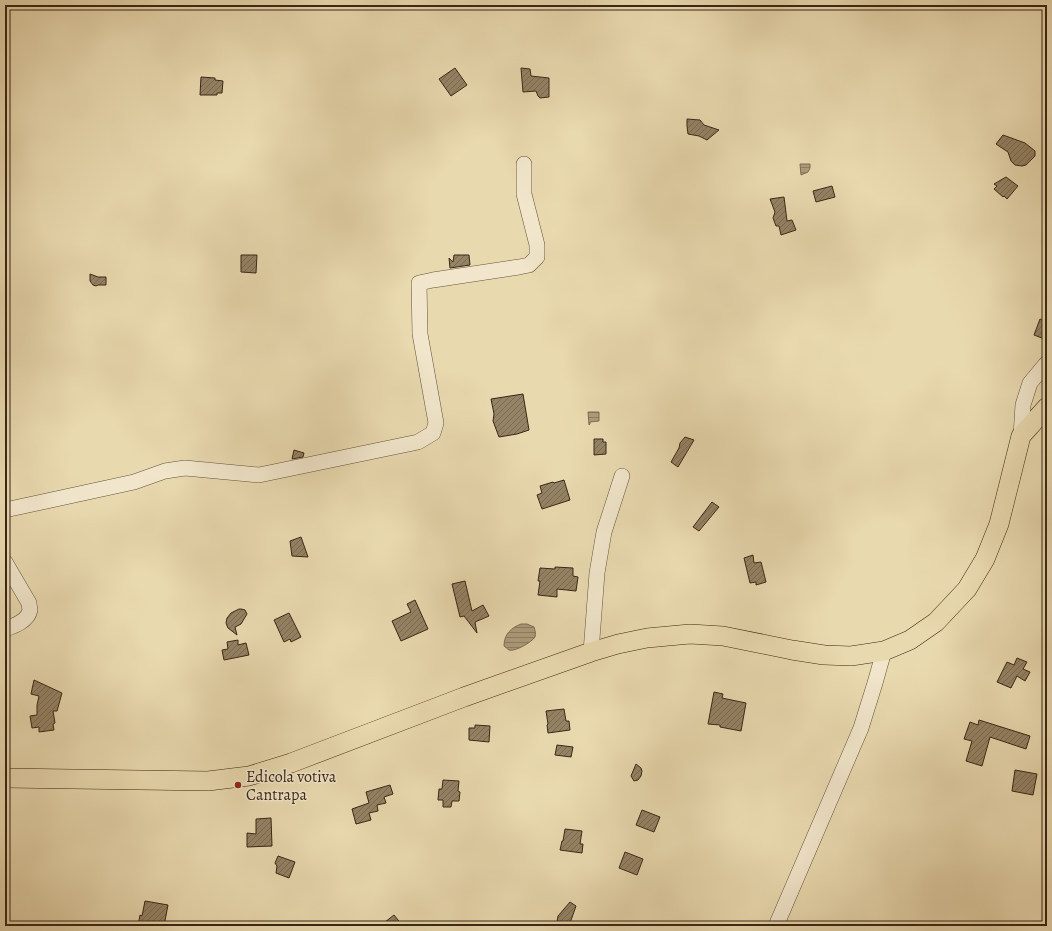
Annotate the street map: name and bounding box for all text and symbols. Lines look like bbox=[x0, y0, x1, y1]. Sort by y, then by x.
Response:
place label: Edicola votiva Cantrapa bbox=[246, 766, 337, 806]
marker: Edicola votiva Cantrapa bbox=[233, 780, 243, 790]

